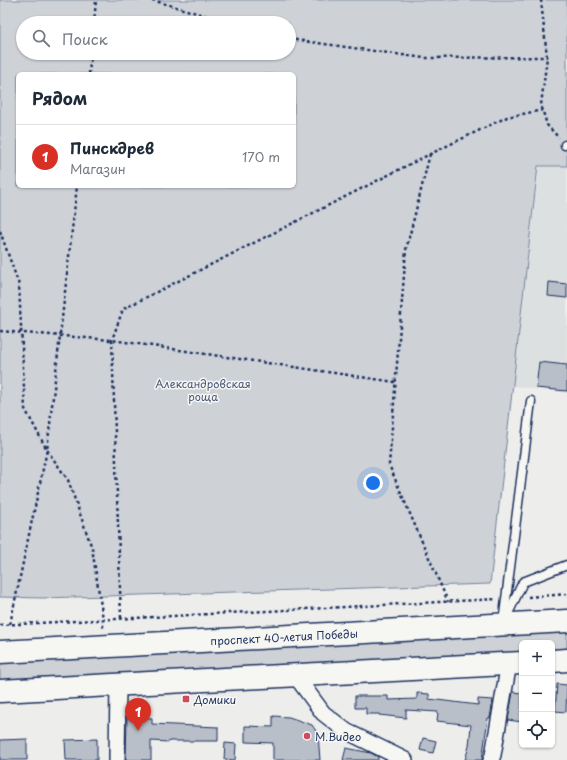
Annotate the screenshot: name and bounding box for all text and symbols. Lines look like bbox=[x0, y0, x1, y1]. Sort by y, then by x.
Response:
search box bbox=[16, 16, 296, 60]
icon: search bbox=[30, 27, 52, 49]
text: Поиск bbox=[62, 27, 108, 50]
text: Рядом bbox=[32, 85, 87, 111]
text: Пинскдрев bbox=[70, 136, 154, 159]
text: 1 bbox=[42, 147, 48, 166]
text: 170 m bbox=[242, 147, 280, 166]
text: Магазин bbox=[70, 159, 126, 178]
park label: Александровская роща bbox=[155, 375, 251, 405]
your location bbox=[363, 473, 383, 493]
street label: проспект 40-летия Победы bbox=[210, 625, 358, 649]
map controls bbox=[519, 640, 555, 748]
button: + bbox=[519, 640, 555, 676]
button: − bbox=[519, 676, 555, 712]
place label: Домики bbox=[193, 691, 236, 708]
marker: Домики bbox=[181, 694, 191, 704]
pin: 1 bbox=[125, 698, 151, 731]
button: locate bbox=[519, 712, 555, 748]
place label: М.Видео bbox=[315, 728, 361, 745]
marker: М.Видео bbox=[302, 731, 312, 741]

